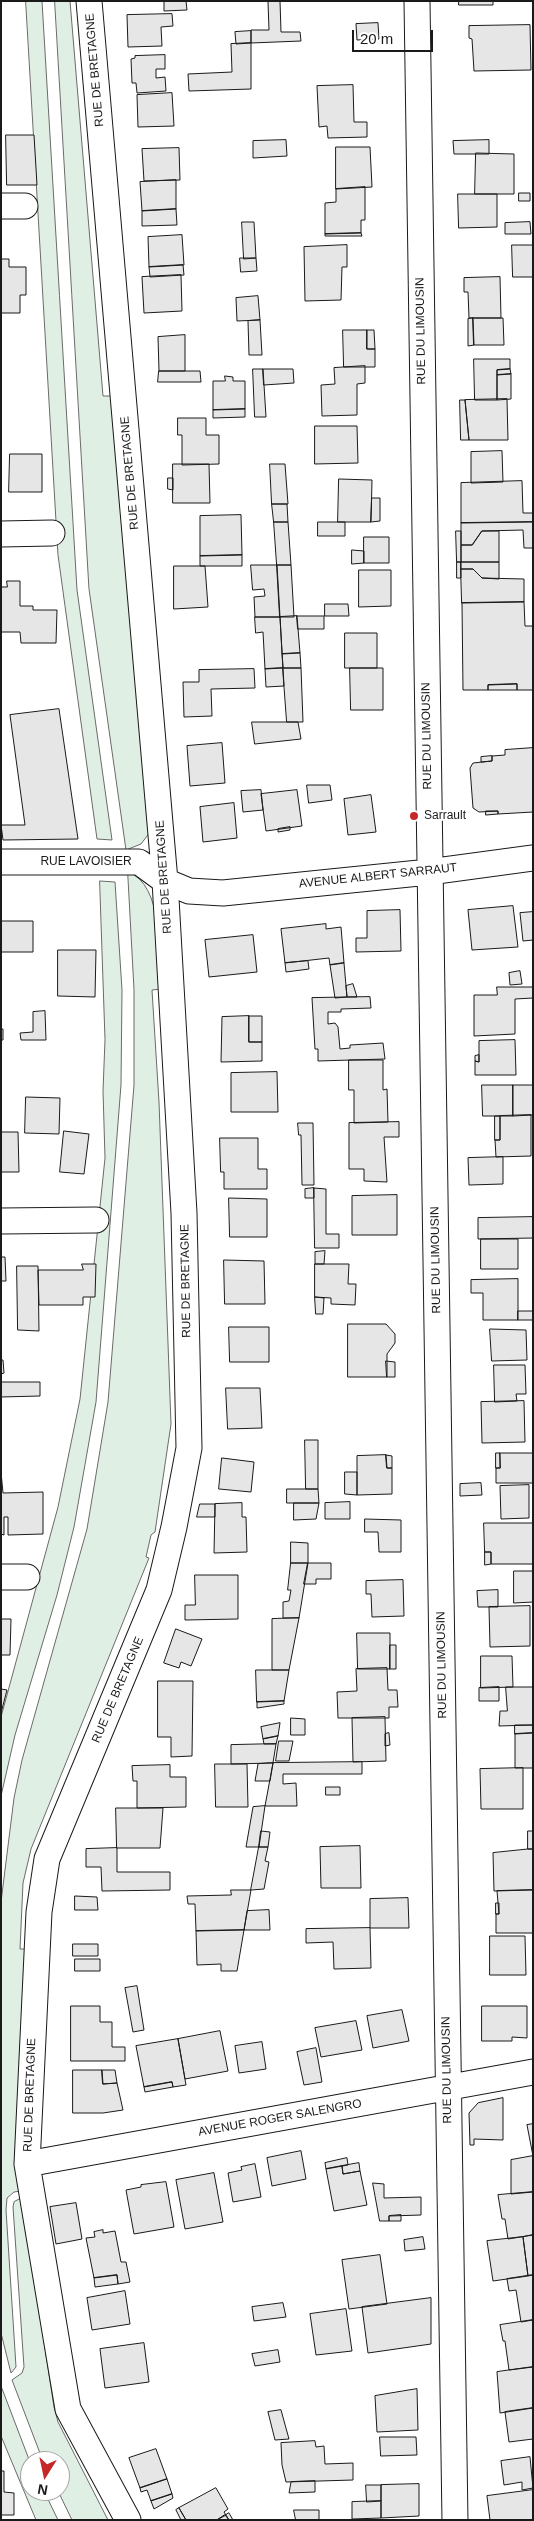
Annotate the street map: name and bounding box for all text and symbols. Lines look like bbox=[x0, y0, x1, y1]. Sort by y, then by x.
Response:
street label: RUE DE BRETAGNE bbox=[83, 13, 107, 127]
scale bar bbox=[354, 20, 435, 52]
text: 20 m bbox=[360, 30, 393, 47]
street label: RUE DU LIMOUSIN bbox=[413, 277, 429, 385]
street label: RUE DE BRETAGNE bbox=[118, 416, 142, 530]
street label: RUE DU LIMOUSIN bbox=[419, 682, 435, 790]
place label: Sarrault bbox=[424, 809, 466, 823]
marker: Sarrault bbox=[408, 810, 420, 822]
street label: RUE DE BRETAGNE bbox=[153, 820, 175, 934]
street label: RUE LAVOISIER bbox=[40, 855, 132, 869]
street label: AVENUE ALBERT SARRAUT bbox=[298, 861, 458, 891]
street label: RUE DU LIMOUSIN bbox=[428, 1206, 444, 1314]
street label: RUE DE BRETAGNE bbox=[178, 1224, 194, 1338]
street label: RUE DU LIMOUSIN bbox=[434, 1611, 450, 1719]
street label: RUE DE BRETAGNE bbox=[89, 1635, 147, 1745]
street label: RUE DU LIMOUSIN bbox=[439, 2016, 455, 2124]
street label: RUE DE BRETAGNE bbox=[21, 2038, 39, 2152]
street label: AVENUE ROGER SALENGRO bbox=[197, 2097, 363, 2139]
north arrow bbox=[20, 2451, 70, 2501]
text: N bbox=[36, 2481, 49, 2499]

